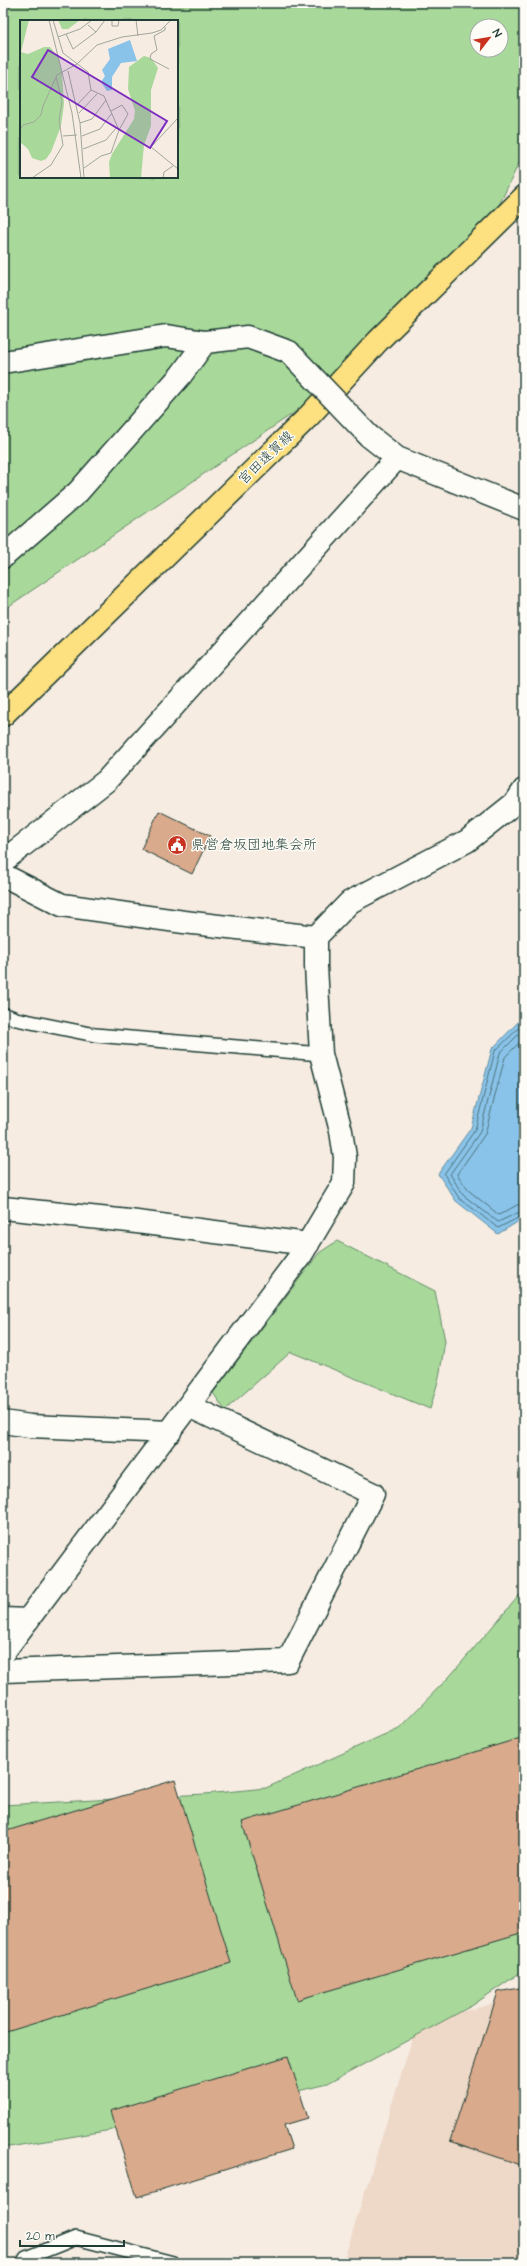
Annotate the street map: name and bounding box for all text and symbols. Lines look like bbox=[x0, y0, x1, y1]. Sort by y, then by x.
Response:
north arrow bbox=[469, 18, 509, 58]
inset map bbox=[20, 20, 178, 178]
text: N bbox=[489, 26, 505, 40]
street label: 宮田遠賀線 bbox=[234, 426, 298, 490]
public building icon: 県営倉坂団地集会所 bbox=[166, 834, 188, 856]
place label: 県営倉坂団地集会所 bbox=[191, 835, 317, 855]
scale bar bbox=[20, 2222, 124, 2248]
text: 20 m bbox=[26, 2228, 55, 2245]

